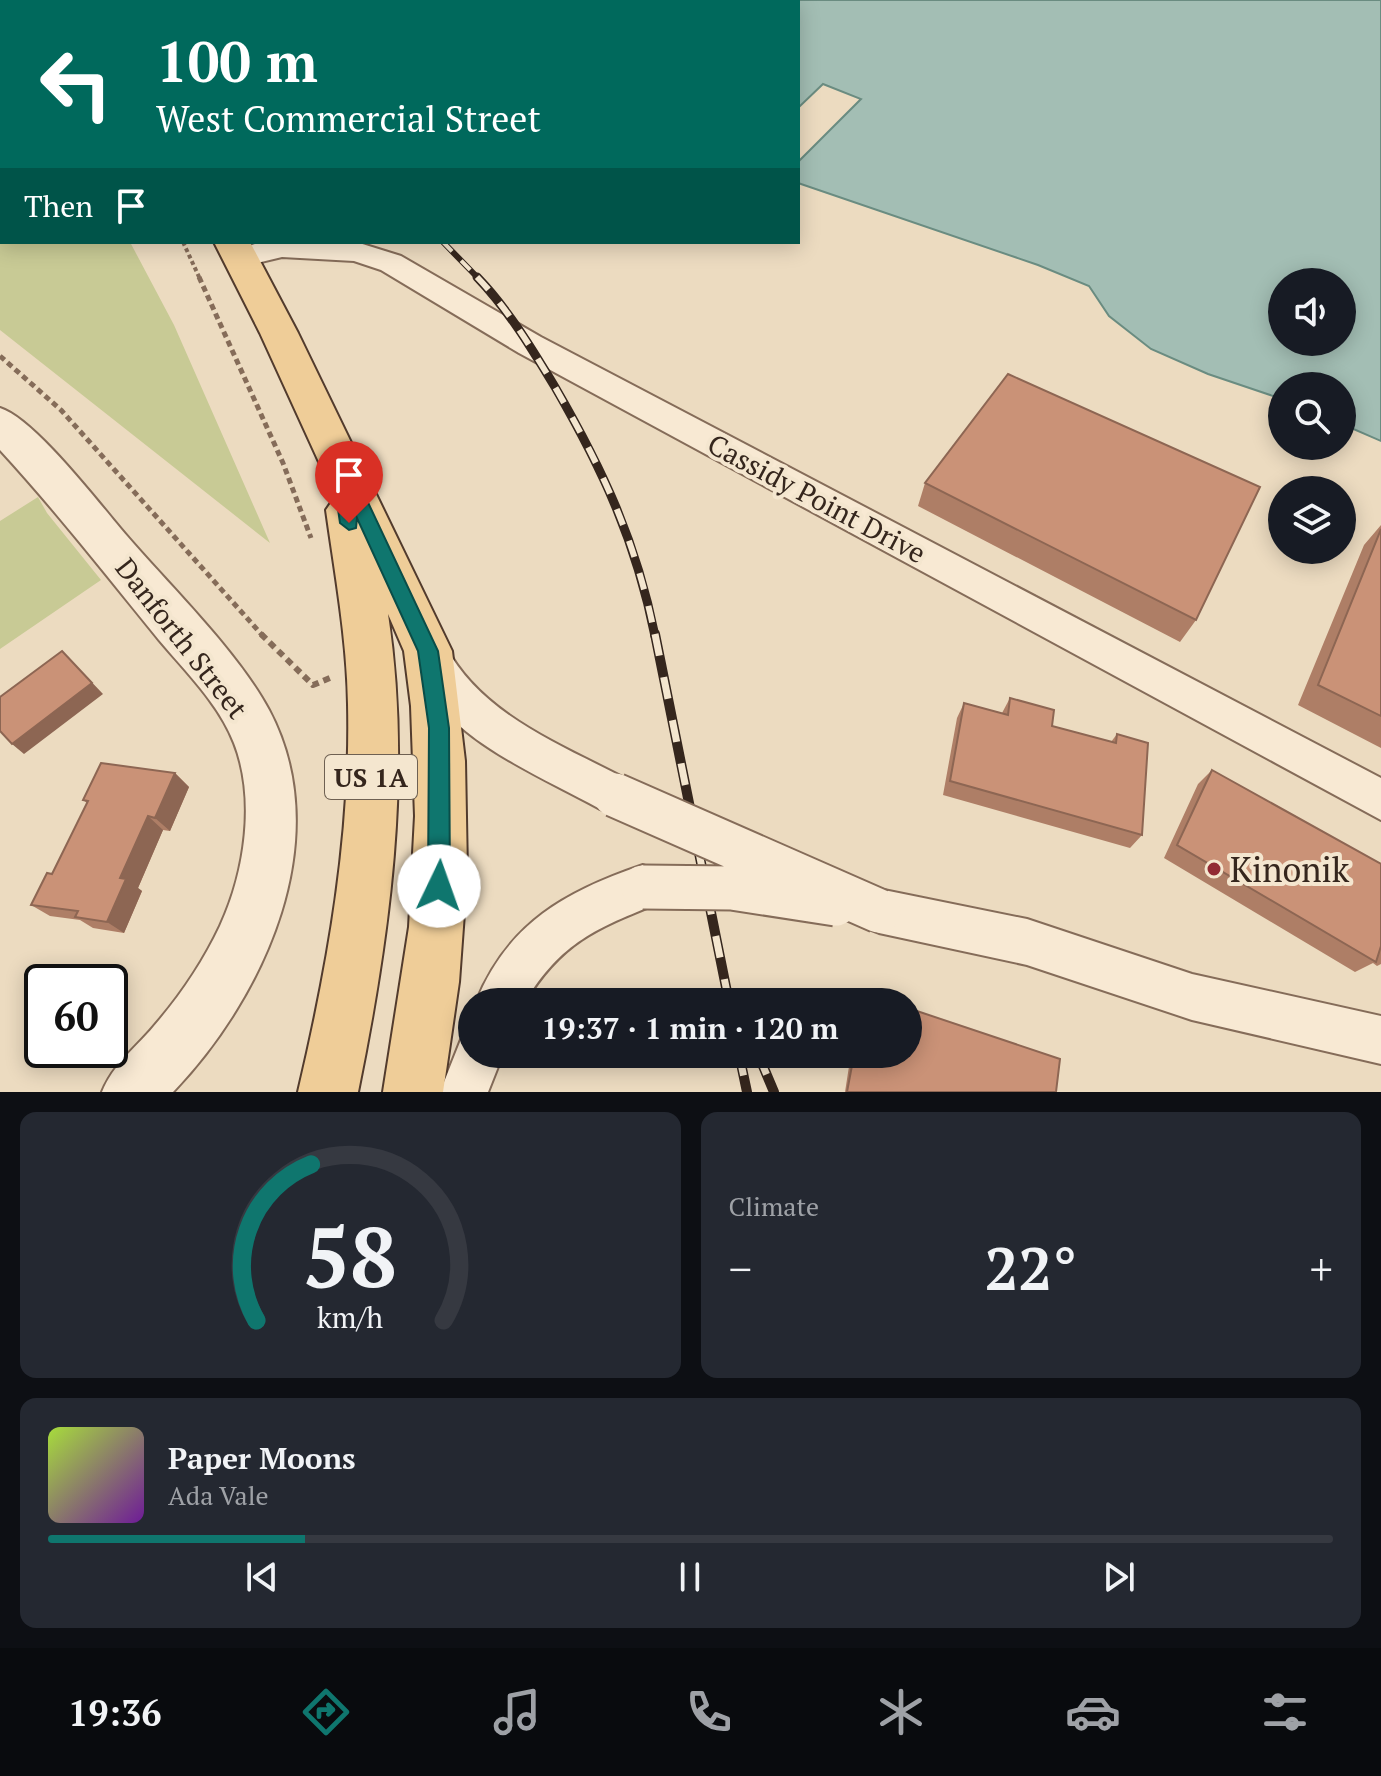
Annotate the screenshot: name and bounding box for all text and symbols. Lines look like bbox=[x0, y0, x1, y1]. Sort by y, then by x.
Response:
text: 100 m bbox=[156, 24, 318, 98]
icon: left bbox=[24, 32, 128, 136]
text: West Commercial Street bbox=[156, 95, 541, 142]
icon: arrive bbox=[109, 184, 153, 228]
text: Then bbox=[24, 186, 93, 226]
map controls bbox=[1268, 268, 1356, 564]
button: sound bbox=[1268, 268, 1356, 356]
button: search bbox=[1268, 372, 1356, 460]
street label: Cassidy Point Drive bbox=[702, 425, 932, 571]
pin bbox=[315, 441, 383, 523]
icon: arrive bbox=[327, 453, 371, 497]
button: layers bbox=[1268, 476, 1356, 564]
street label: Danforth Street bbox=[108, 550, 257, 726]
road number: US 1A bbox=[325, 755, 417, 799]
position arrow bbox=[397, 844, 481, 928]
place label: Kinonik bbox=[1230, 847, 1350, 892]
marker: Kinonik bbox=[1205, 860, 1223, 878]
speed limit sign: 60 bbox=[24, 964, 128, 1068]
text: 19:37 · 1 min · 120 m bbox=[542, 1008, 838, 1048]
text: Climate bbox=[729, 1189, 819, 1223]
text: 58 bbox=[303, 1201, 397, 1311]
text: 22° bbox=[984, 1228, 1077, 1307]
text: − bbox=[729, 1239, 752, 1298]
text: + bbox=[1310, 1239, 1333, 1298]
text: km/h bbox=[317, 1298, 383, 1336]
text: Paper Moons bbox=[168, 1438, 356, 1478]
text: Ada Vale bbox=[168, 1478, 269, 1512]
icon: previous bbox=[240, 1555, 284, 1599]
icon: pause bbox=[668, 1555, 712, 1599]
icon: next bbox=[1097, 1555, 1141, 1599]
icon: directions bbox=[298, 1684, 354, 1740]
icon: music bbox=[489, 1684, 545, 1740]
icon: phone bbox=[681, 1684, 737, 1740]
icon: climate bbox=[873, 1684, 929, 1740]
icon: car bbox=[1065, 1684, 1121, 1740]
icon: filters bbox=[1257, 1684, 1313, 1740]
text: 19:36 bbox=[68, 1689, 162, 1736]

